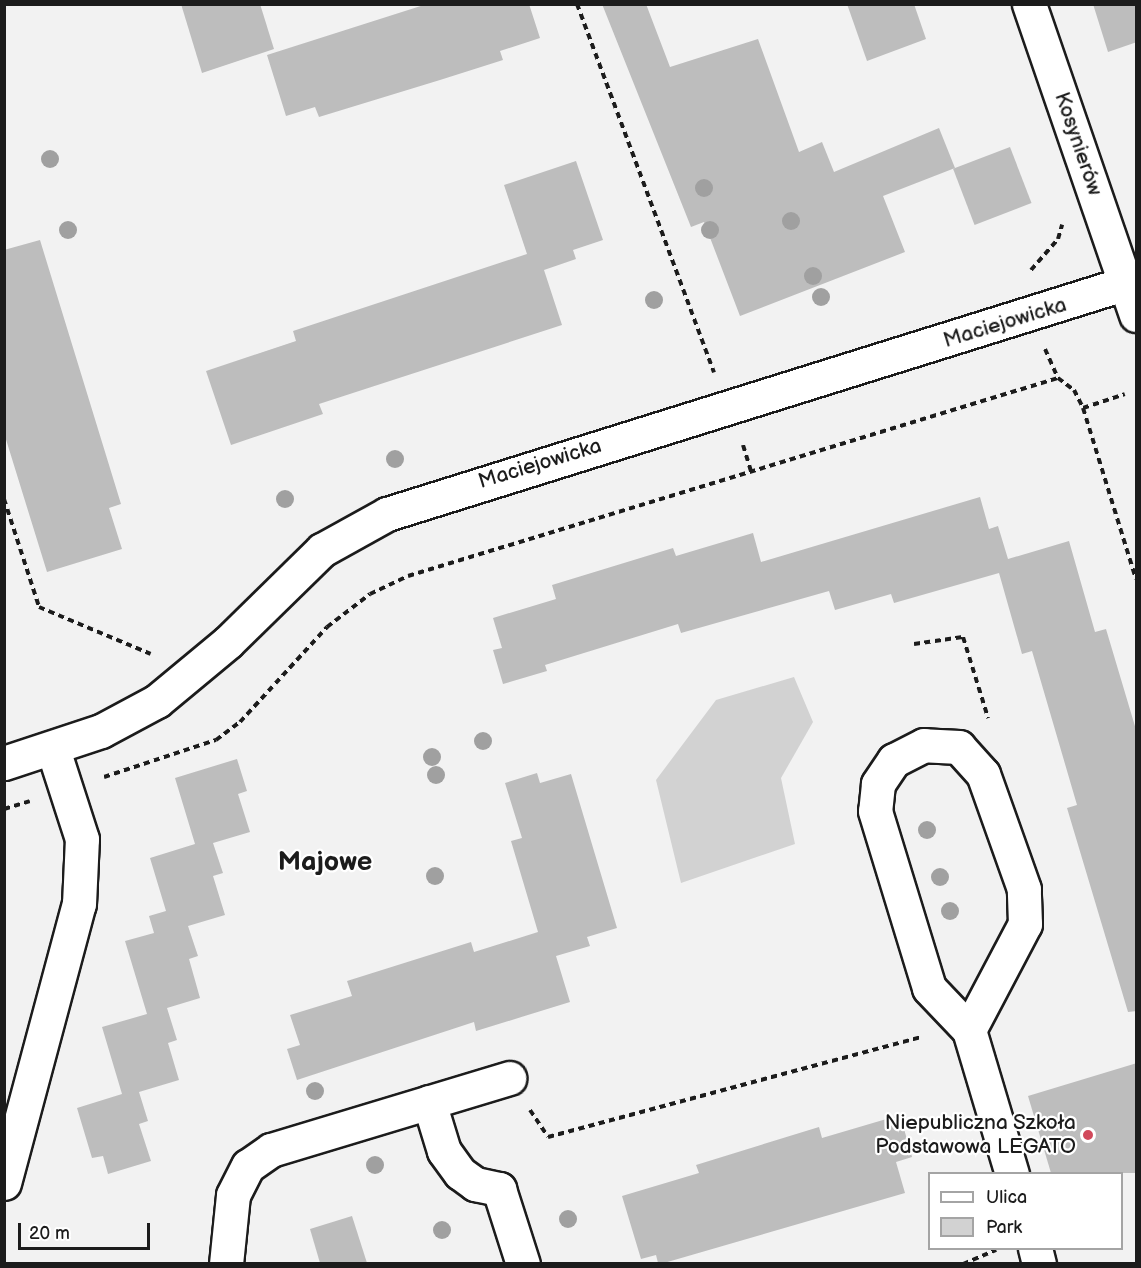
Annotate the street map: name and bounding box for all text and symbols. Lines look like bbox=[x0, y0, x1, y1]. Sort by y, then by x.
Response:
street label: Kosynierów bbox=[1049, 89, 1107, 199]
street label: Maciejowicka bbox=[940, 292, 1070, 354]
street label: Maciejowicka bbox=[475, 433, 605, 495]
district label: Majowe bbox=[278, 847, 372, 879]
place label: Niepubliczna Szkoła Podstawowa LEGATO bbox=[875, 1110, 1076, 1160]
marker: Niepubliczna Szkoła Podstawowa LEGATO bbox=[1081, 1128, 1095, 1142]
legend bbox=[928, 1172, 1123, 1250]
text: Ulica bbox=[986, 1187, 1027, 1208]
scale bar bbox=[21, 1211, 153, 1249]
text: Park bbox=[986, 1217, 1022, 1238]
text: 20 m bbox=[29, 1223, 70, 1244]

